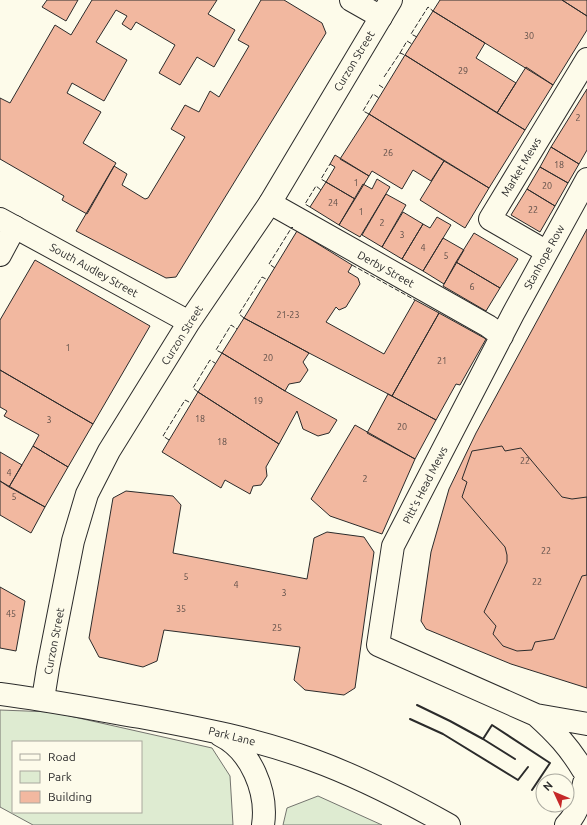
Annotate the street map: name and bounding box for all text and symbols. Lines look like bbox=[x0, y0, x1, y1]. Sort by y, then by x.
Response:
street label: Curzon Street bbox=[331, 28, 377, 93]
house number: 30 bbox=[524, 31, 534, 41]
house number: 29 bbox=[458, 66, 468, 76]
house number: 2 bbox=[575, 113, 581, 123]
street label: Market Mews bbox=[499, 135, 543, 199]
house number: 26 bbox=[383, 148, 393, 158]
house number: 18 bbox=[554, 160, 564, 170]
house number: 1 bbox=[353, 178, 359, 188]
house number: 20 bbox=[542, 181, 552, 191]
house number: 24 bbox=[328, 198, 338, 208]
house number: 22 bbox=[528, 205, 538, 215]
house number: 1 bbox=[358, 207, 364, 217]
house number: 2 bbox=[379, 218, 385, 228]
street label: Stanhope Row bbox=[521, 222, 567, 291]
house number: 3 bbox=[399, 230, 405, 240]
street label: South Audley Street bbox=[48, 241, 141, 300]
house number: 4 bbox=[420, 243, 426, 253]
street label: Derby Street bbox=[356, 248, 417, 290]
house number: 5 bbox=[443, 251, 449, 261]
house number: 6 bbox=[469, 282, 475, 292]
street label: Curzon Street bbox=[159, 302, 205, 367]
house number: 21-23 bbox=[277, 310, 299, 320]
house number: 1 bbox=[65, 343, 71, 353]
house number: 20 bbox=[263, 353, 273, 363]
house number: 21 bbox=[437, 356, 447, 366]
house number: 19 bbox=[253, 396, 263, 406]
house number: 18 bbox=[195, 414, 205, 424]
house number: 3 bbox=[46, 415, 52, 425]
house number: 20 bbox=[397, 422, 407, 432]
house number: 18 bbox=[217, 437, 227, 447]
street label: Pitt's Head Mews bbox=[400, 444, 450, 526]
house number: 22 bbox=[520, 456, 530, 466]
house number: 4 bbox=[6, 468, 12, 478]
house number: 2 bbox=[362, 474, 368, 484]
house number: 5 bbox=[11, 492, 17, 502]
house number: 22 bbox=[541, 546, 551, 556]
house number: 5 bbox=[183, 572, 189, 582]
house number: 22 bbox=[532, 577, 542, 587]
house number: 4 bbox=[233, 580, 239, 590]
house number: 3 bbox=[281, 588, 287, 598]
house number: 35 bbox=[176, 604, 186, 614]
street label: Curzon Street bbox=[42, 606, 67, 676]
house number: 45 bbox=[6, 609, 16, 619]
house number: 25 bbox=[272, 623, 282, 633]
street label: Park Lane bbox=[207, 724, 257, 748]
legend bbox=[12, 741, 142, 813]
text: Road bbox=[48, 750, 76, 763]
text: Park bbox=[48, 770, 72, 783]
north arrow bbox=[535, 773, 575, 813]
text: N bbox=[541, 779, 555, 793]
text: Building bbox=[48, 790, 92, 803]

